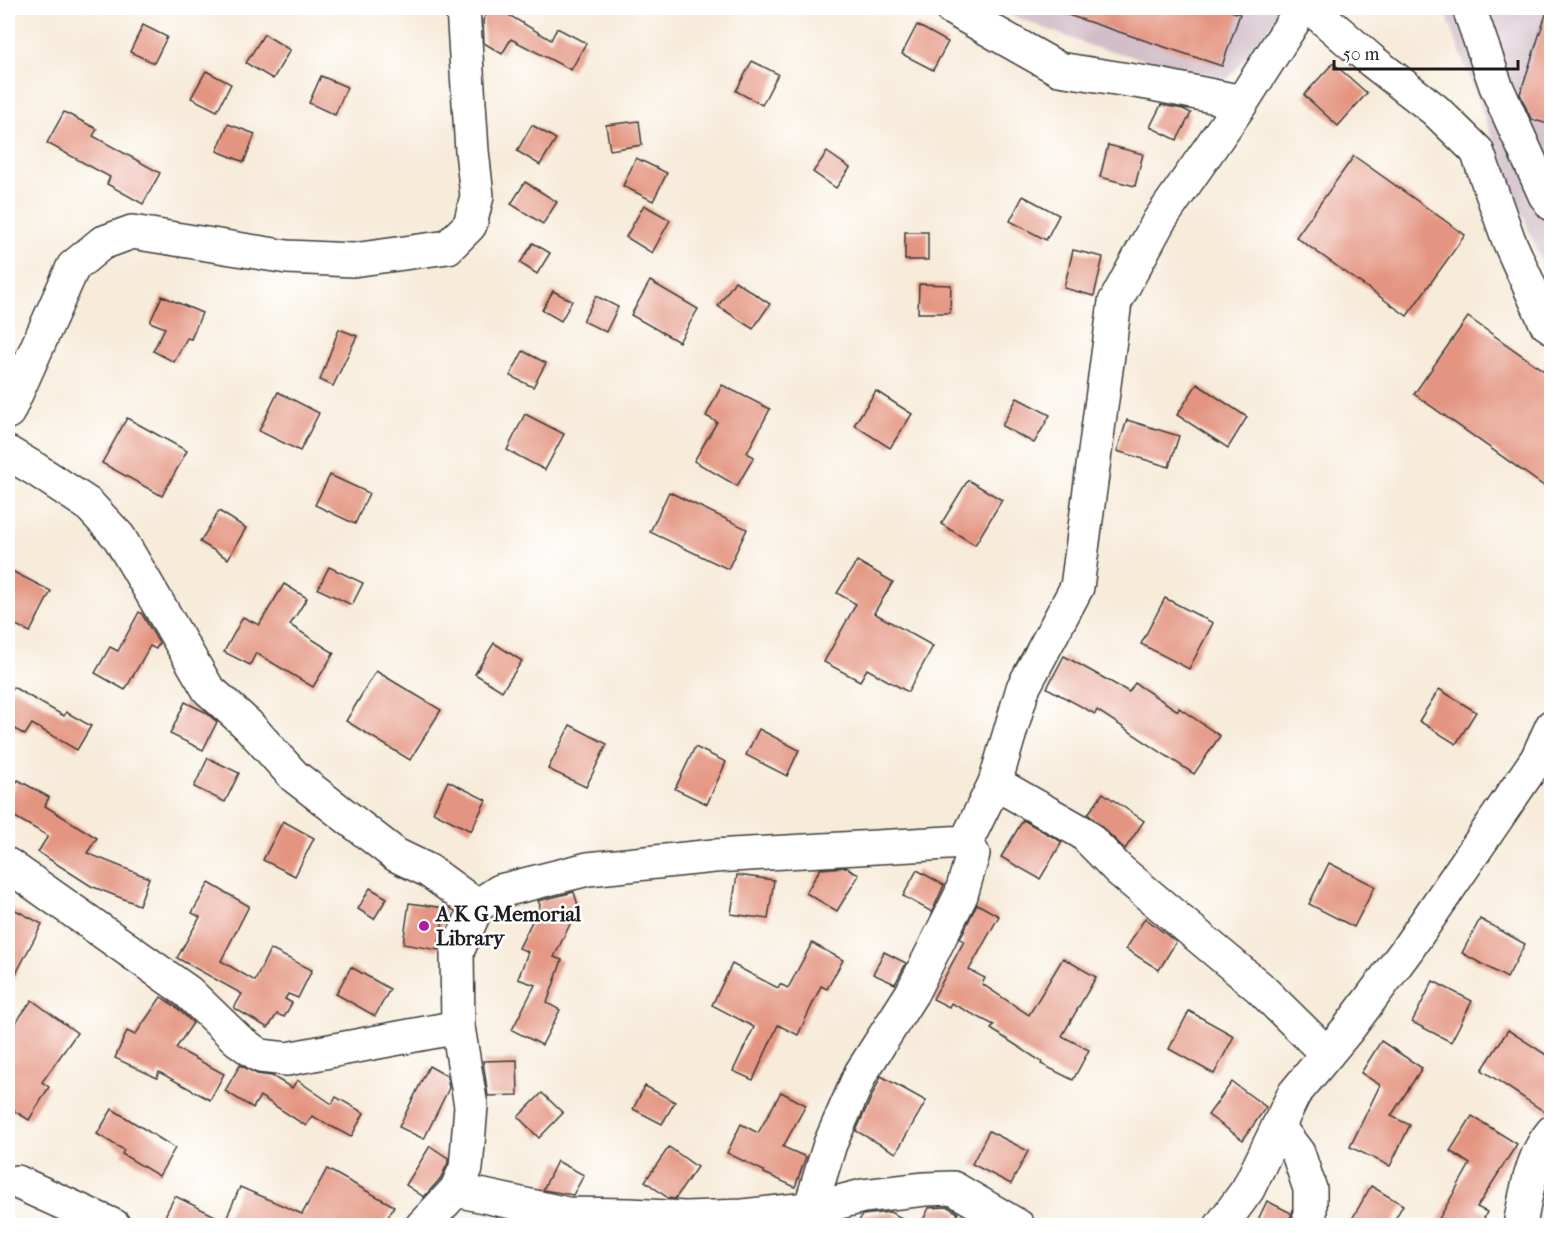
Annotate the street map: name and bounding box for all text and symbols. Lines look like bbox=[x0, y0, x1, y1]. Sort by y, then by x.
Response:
scale bar bbox=[1334, 33, 1518, 71]
text: 50 m bbox=[1343, 44, 1380, 65]
place label: A K G Memorial Library bbox=[434, 902, 581, 950]
marker: A K G Memorial Library bbox=[417, 919, 431, 933]

